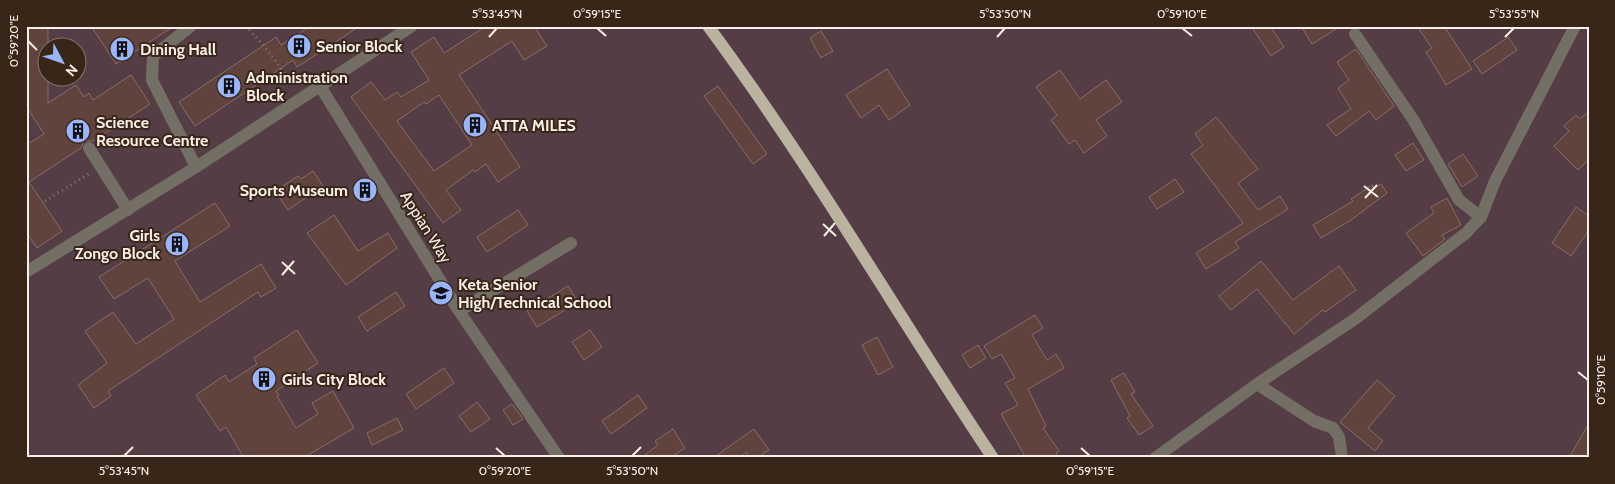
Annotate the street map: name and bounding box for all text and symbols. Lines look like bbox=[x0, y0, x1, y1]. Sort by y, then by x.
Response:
text: 5°53'45"N bbox=[472, 6, 522, 21]
text: 0°59'15"E bbox=[573, 6, 621, 21]
text: 5°53'50"N bbox=[979, 6, 1031, 21]
text: 0°59'10"E bbox=[1157, 6, 1207, 21]
text: 5°53'55"N bbox=[1489, 6, 1539, 21]
text: 0°59'20"E bbox=[6, 14, 21, 67]
building icon: Senior Block bbox=[286, 33, 312, 59]
building icon: Dining Hall bbox=[109, 36, 135, 62]
place label: Senior Block bbox=[316, 37, 403, 56]
north arrow bbox=[38, 38, 88, 88]
place label: Dining Hall bbox=[140, 40, 216, 59]
text: N bbox=[62, 61, 82, 80]
place label: Administration Block bbox=[246, 68, 348, 105]
building icon: Administration Block bbox=[216, 73, 242, 99]
building icon: ATTA MILES bbox=[462, 112, 488, 138]
place label: Science Resource Centre bbox=[96, 113, 208, 150]
place label: ATTA MILES bbox=[492, 116, 576, 135]
building icon: Science Resource Centre bbox=[65, 118, 91, 144]
building icon: Sports Museum bbox=[352, 177, 378, 203]
place label: Sports Museum bbox=[240, 181, 348, 200]
street label: Appian Way bbox=[396, 188, 456, 266]
place label: Girls Zongo Block bbox=[75, 226, 160, 263]
building icon: Girls Zongo Block bbox=[164, 231, 190, 257]
place label: Keta Senior High/Technical School bbox=[458, 275, 612, 312]
school or university icon: Keta Senior High/Technical School bbox=[428, 280, 454, 306]
text: 0°59'10"E bbox=[1593, 355, 1608, 405]
building icon: Girls City Block bbox=[251, 366, 277, 392]
place label: Girls City Block bbox=[282, 370, 386, 389]
text: 5°53'45"N bbox=[99, 463, 149, 478]
text: 0°59'20"E bbox=[479, 463, 532, 478]
text: 5°53'50"N bbox=[606, 463, 658, 478]
text: 0°59'15"E bbox=[1066, 463, 1114, 478]

